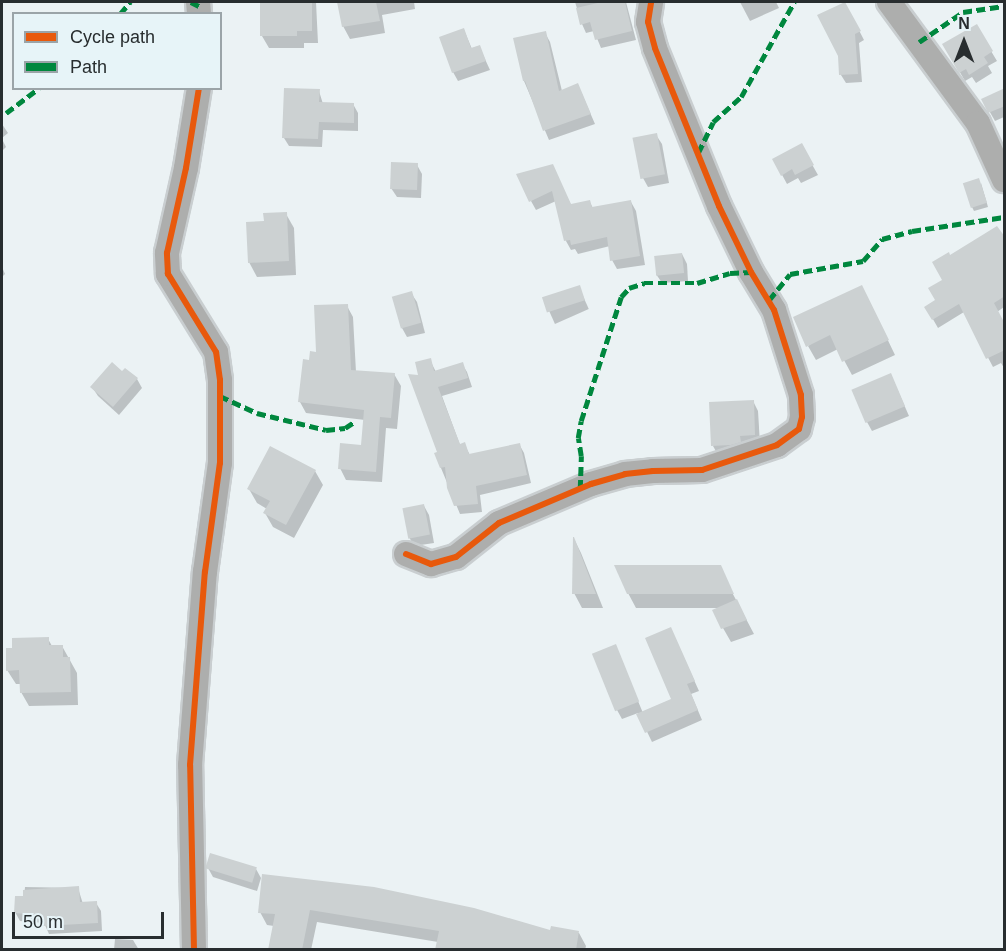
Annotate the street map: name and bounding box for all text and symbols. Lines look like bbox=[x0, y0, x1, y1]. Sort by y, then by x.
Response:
legend bbox=[12, 12, 222, 90]
north arrow bbox=[934, 12, 994, 72]
text: N bbox=[958, 15, 970, 32]
text: Cycle path bbox=[70, 27, 155, 47]
text: Path bbox=[70, 57, 107, 77]
scale bar bbox=[15, 900, 166, 938]
text: 50 m bbox=[23, 912, 63, 932]

